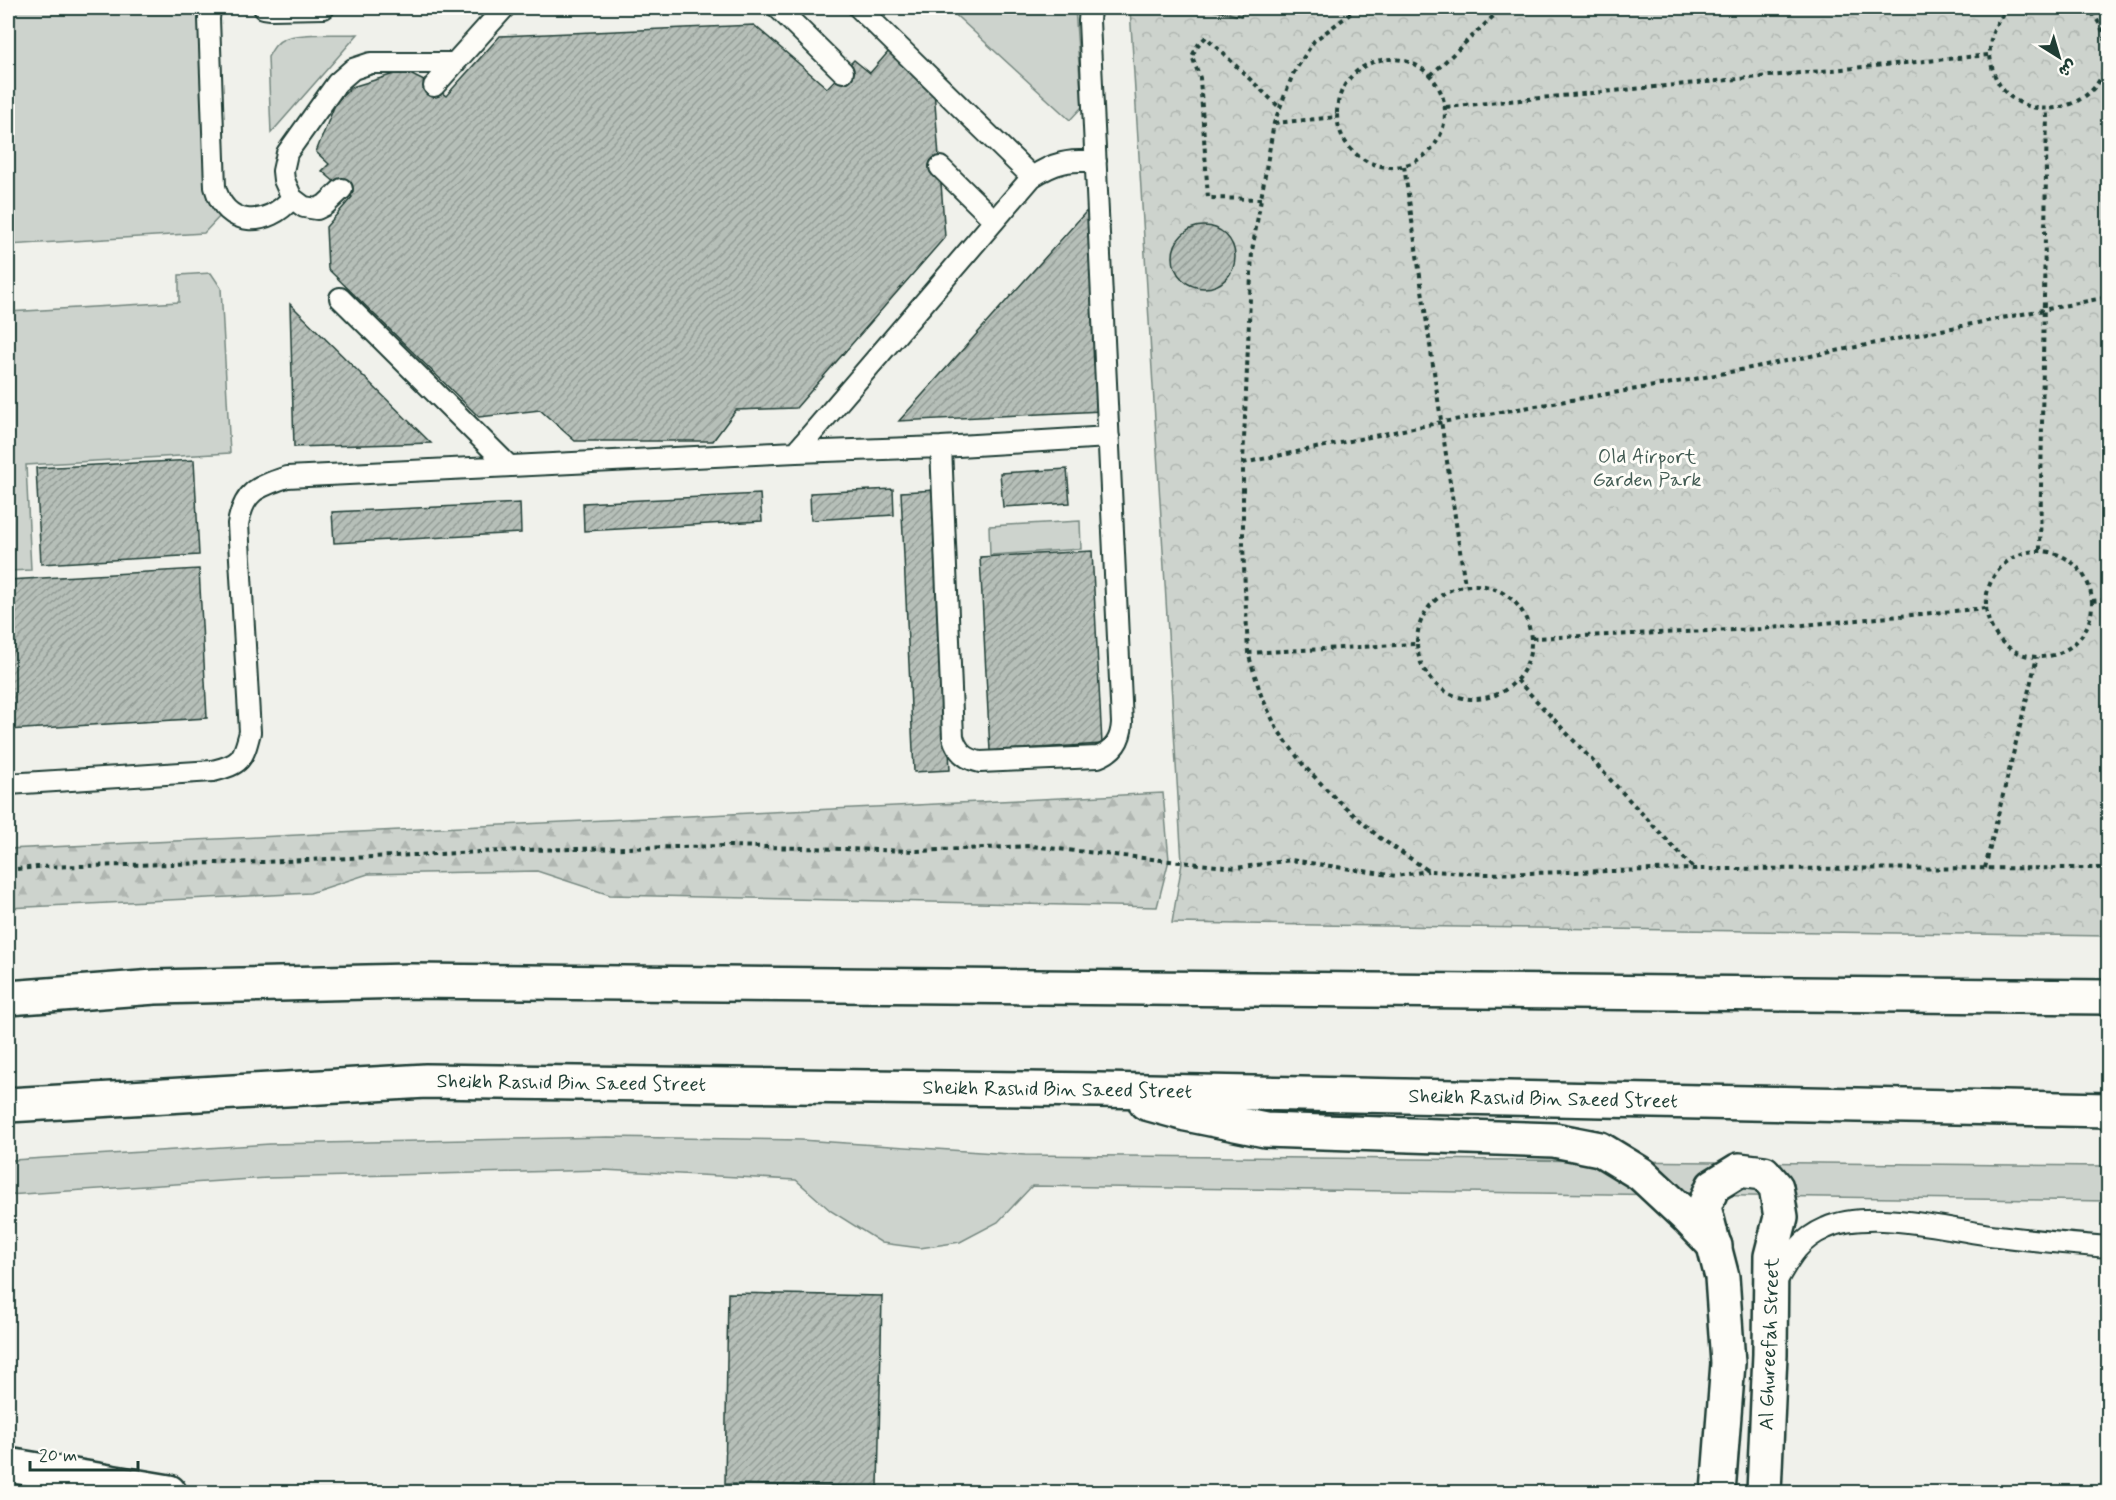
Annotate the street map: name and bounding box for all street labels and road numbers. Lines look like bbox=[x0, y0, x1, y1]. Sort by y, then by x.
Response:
street label: Sheikh Rashid Bin Saeed Street bbox=[436, 1068, 706, 1098]
street label: Sheikh Rashid Bin Saeed Street bbox=[922, 1074, 1192, 1105]
street label: Sheikh Rashid Bin Saeed Street bbox=[1408, 1083, 1678, 1115]
street label: Al Ghureefah Street bbox=[1753, 1257, 1787, 1431]

